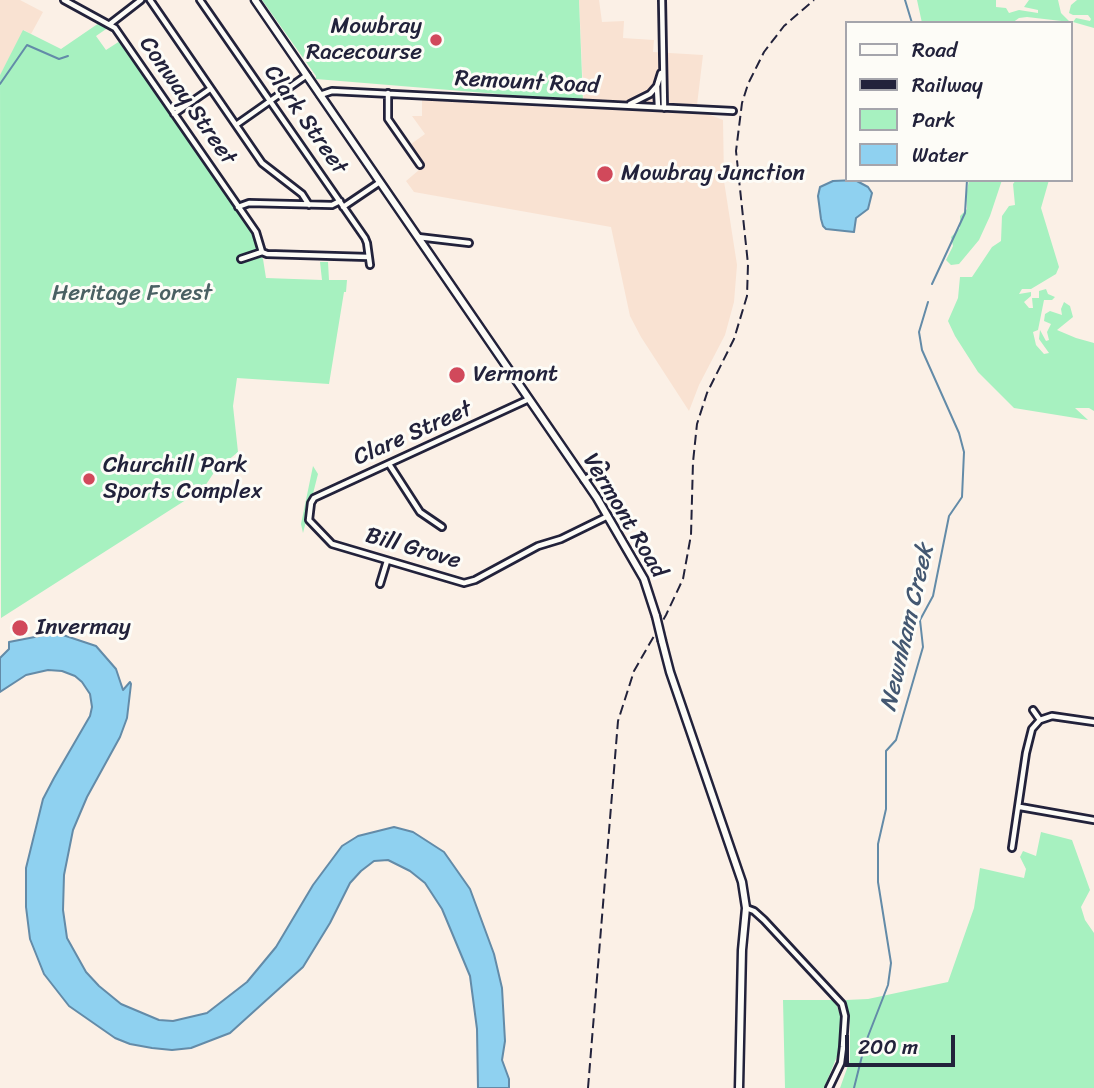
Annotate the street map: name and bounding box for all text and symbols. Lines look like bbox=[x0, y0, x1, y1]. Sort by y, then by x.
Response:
place label: Mowbray Racecourse bbox=[306, 13, 422, 67]
legend bbox=[846, 21, 1073, 182]
street label: Conway Street bbox=[133, 31, 241, 171]
text: Road bbox=[912, 31, 957, 69]
marker: Mowbray Racecourse bbox=[428, 32, 444, 48]
street label: Clark Street bbox=[257, 60, 353, 180]
street label: Remount Road bbox=[454, 65, 600, 101]
text: Railway bbox=[912, 66, 983, 104]
text: Park bbox=[912, 101, 955, 139]
text: Water bbox=[912, 136, 967, 174]
place label: Mowbray Junction bbox=[621, 160, 805, 188]
marker: Mowbray Junction bbox=[595, 164, 615, 184]
park label: Heritage Forest bbox=[52, 280, 212, 308]
place label: Vermont bbox=[473, 361, 558, 389]
marker: Vermont bbox=[447, 365, 467, 385]
street label: Clare Street bbox=[350, 396, 476, 472]
street label: Vermont Road bbox=[576, 449, 672, 583]
place label: Churchill Park Sports Complex bbox=[103, 452, 263, 506]
marker: Churchill Park Sports Complex bbox=[81, 471, 97, 487]
street label: Bill Grove bbox=[362, 522, 464, 576]
water label: Newnham Creek bbox=[875, 542, 941, 714]
place label: Invermay bbox=[36, 614, 131, 642]
marker: Invermay bbox=[10, 618, 30, 638]
scale bar bbox=[849, 1021, 959, 1066]
text: 200 m bbox=[858, 1028, 918, 1066]

